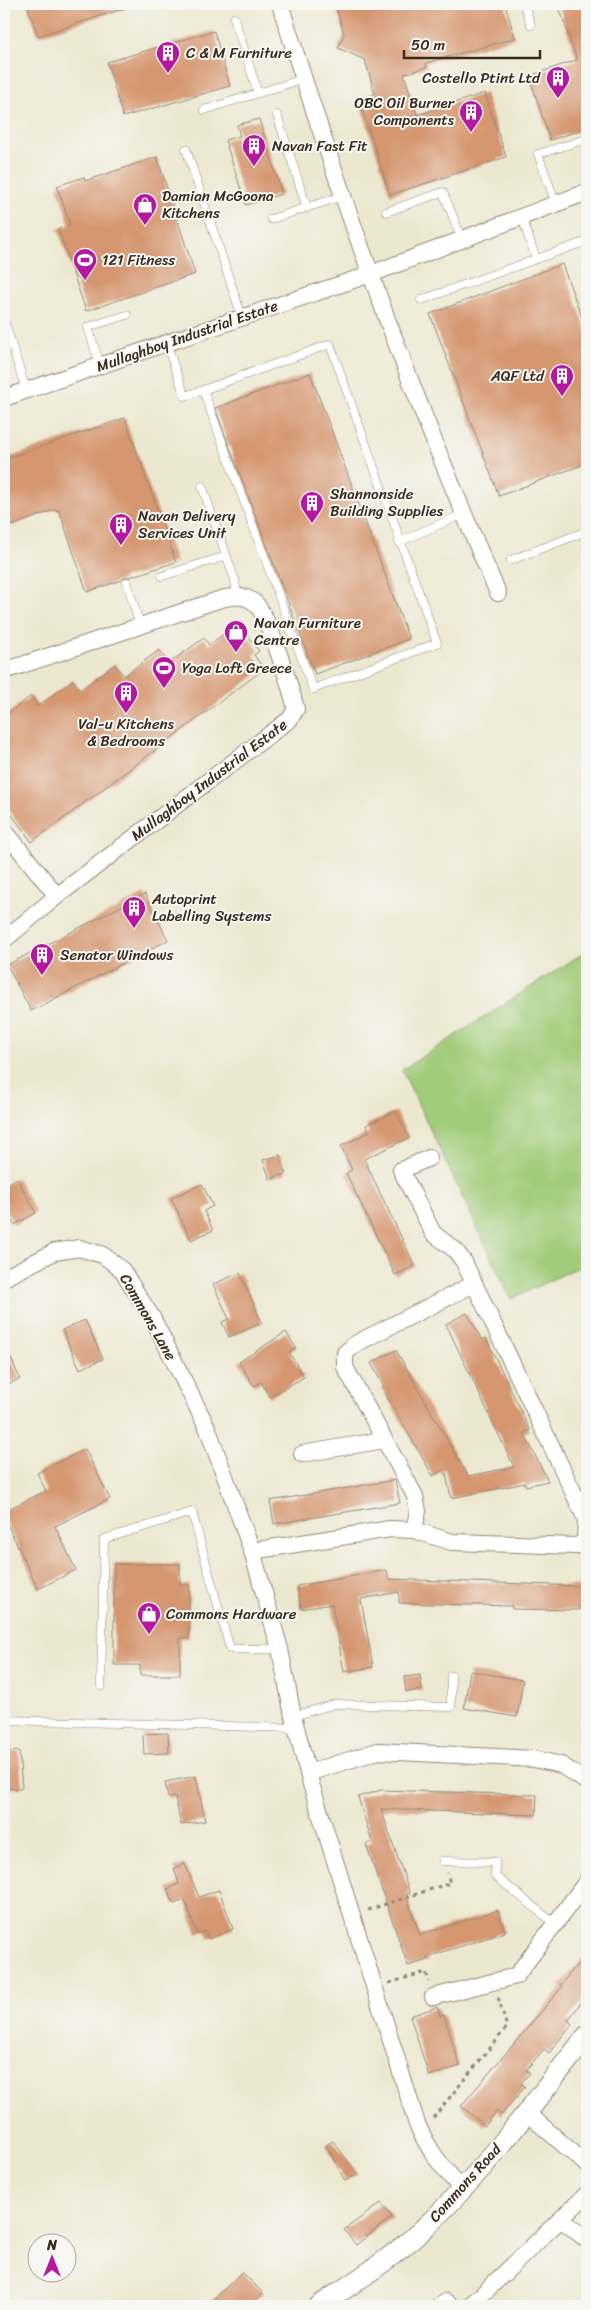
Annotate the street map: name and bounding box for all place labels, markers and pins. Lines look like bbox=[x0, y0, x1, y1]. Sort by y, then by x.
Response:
building icon: C & M Furniture bbox=[155, 40, 181, 74]
place label: C & M Furniture bbox=[186, 40, 292, 66]
place label: Costello Ptint Ltd bbox=[422, 65, 541, 91]
building icon: Costello Ptint Ltd bbox=[545, 65, 571, 99]
place label: OBC Oil Burner Components bbox=[354, 90, 455, 133]
building icon: OBC Oil Burner Components bbox=[458, 99, 484, 133]
building icon: Navan Fast Fit bbox=[241, 133, 267, 167]
place label: Navan Fast Fit bbox=[272, 133, 368, 159]
place label: Damian McGoona Kitchens bbox=[162, 183, 274, 226]
shop icon: Damian McGoona Kitchens bbox=[132, 192, 158, 226]
sports icon: 121 Fitness bbox=[72, 247, 98, 281]
place label: 121 Fitness bbox=[102, 247, 175, 273]
place label: AQF Ltd bbox=[490, 363, 545, 389]
building icon: AQF Ltd bbox=[549, 363, 575, 397]
place label: Shannonside Building Supplies bbox=[330, 481, 444, 524]
building icon: Shannonside Building Supplies bbox=[299, 490, 325, 524]
place label: Navan Delivery Services Unit bbox=[138, 503, 236, 546]
building icon: Navan Delivery Services Unit bbox=[108, 512, 134, 546]
place label: Navan Furniture Centre bbox=[254, 610, 361, 653]
shop icon: Navan Furniture Centre bbox=[223, 619, 249, 653]
sports icon: Yoga Loft Greece bbox=[151, 655, 177, 689]
place label: Yoga Loft Greece bbox=[182, 655, 292, 681]
building icon: Val-u Kitchens & Bedrooms bbox=[113, 680, 139, 714]
place label: Val-u Kitchens & Bedrooms bbox=[78, 711, 175, 754]
place label: Autoprint Labelling Systems bbox=[151, 886, 271, 929]
building icon: Autoprint Labelling Systems bbox=[121, 895, 147, 929]
building icon: Senator Windows bbox=[29, 942, 55, 976]
place label: Senator Windows bbox=[60, 942, 173, 968]
shop icon: Commons Hardware bbox=[136, 1601, 162, 1635]
place label: Commons Hardware bbox=[166, 1601, 297, 1627]

